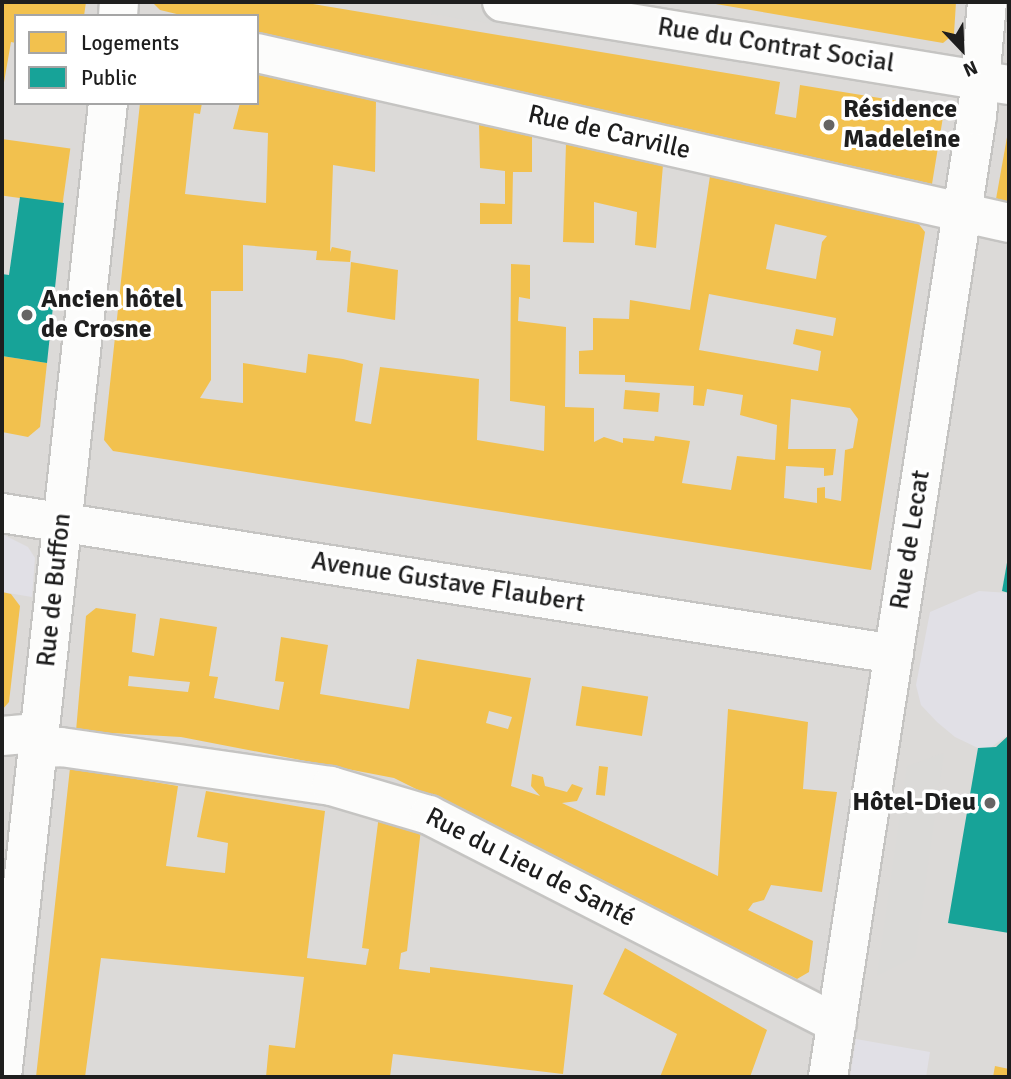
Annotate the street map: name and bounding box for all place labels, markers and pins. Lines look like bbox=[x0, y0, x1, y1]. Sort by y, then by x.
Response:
place label: Résidence Madeleine bbox=[843, 94, 960, 156]
marker: Résidence Madeleine bbox=[821, 117, 837, 133]
place label: Ancien hôtel de Crosne bbox=[41, 284, 183, 346]
marker: Ancien hôtel de Crosne bbox=[19, 307, 35, 323]
place label: Hôtel-Dieu bbox=[852, 787, 976, 819]
marker: Hôtel-Dieu bbox=[982, 795, 998, 811]

